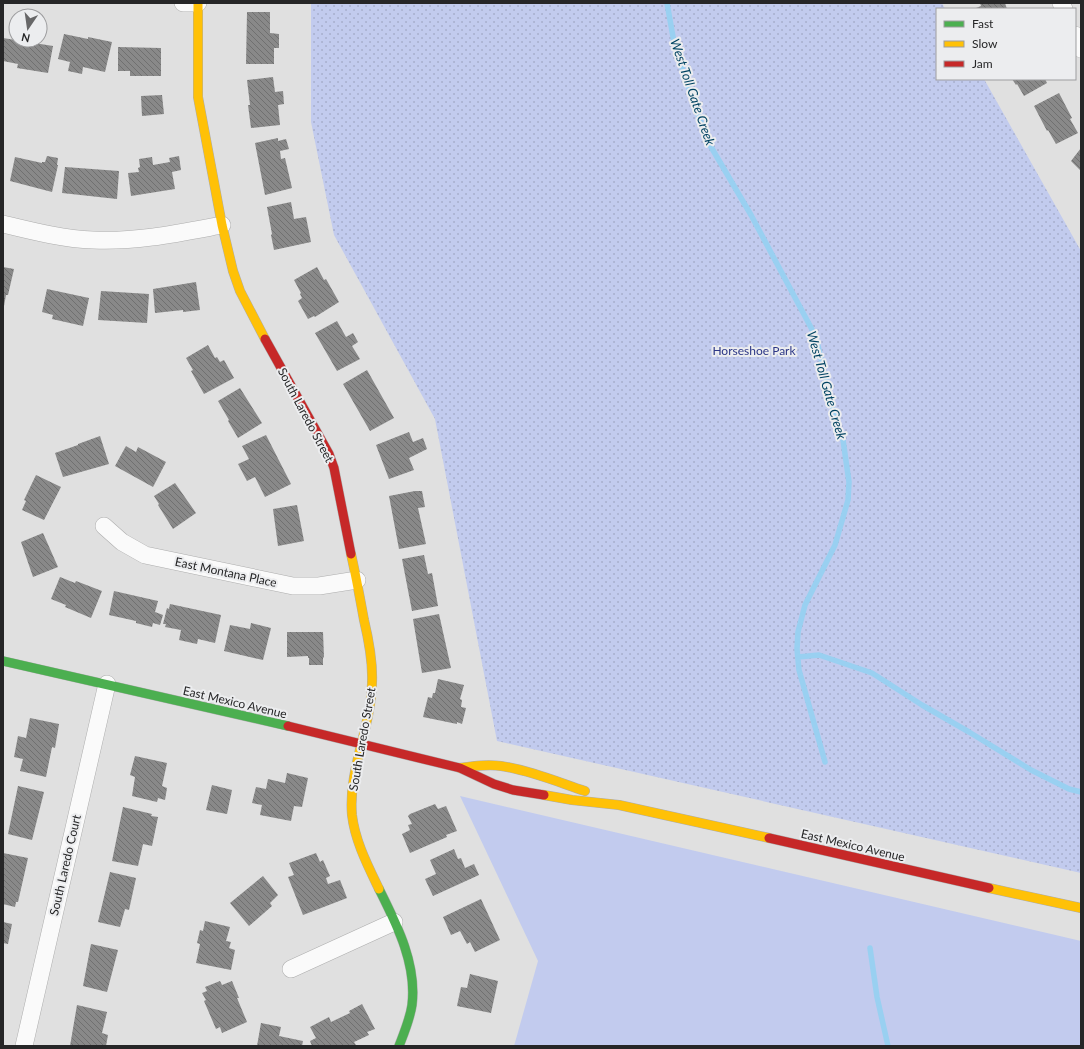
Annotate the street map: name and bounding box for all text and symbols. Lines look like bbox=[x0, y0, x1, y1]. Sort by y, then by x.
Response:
north arrow bbox=[8, 8, 48, 48]
legend bbox=[936, 8, 1076, 80]
text: Fast bbox=[972, 16, 994, 31]
text: N bbox=[20, 31, 31, 46]
text: Slow bbox=[972, 36, 998, 51]
water label: West Toll Gate Creek bbox=[667, 37, 719, 148]
text: Jam bbox=[972, 56, 993, 71]
water label: West Toll Gate Creek bbox=[804, 329, 850, 442]
park label: Horseshoe Park bbox=[712, 343, 796, 358]
street label: South Laredo Street bbox=[275, 365, 338, 465]
street label: East Montana Place bbox=[174, 554, 278, 590]
street label: East Mexico Avenue bbox=[182, 683, 288, 721]
street label: South Laredo Street bbox=[346, 685, 379, 792]
street label: South Laredo Court bbox=[46, 812, 84, 917]
street label: East Mexico Avenue bbox=[800, 826, 906, 864]

